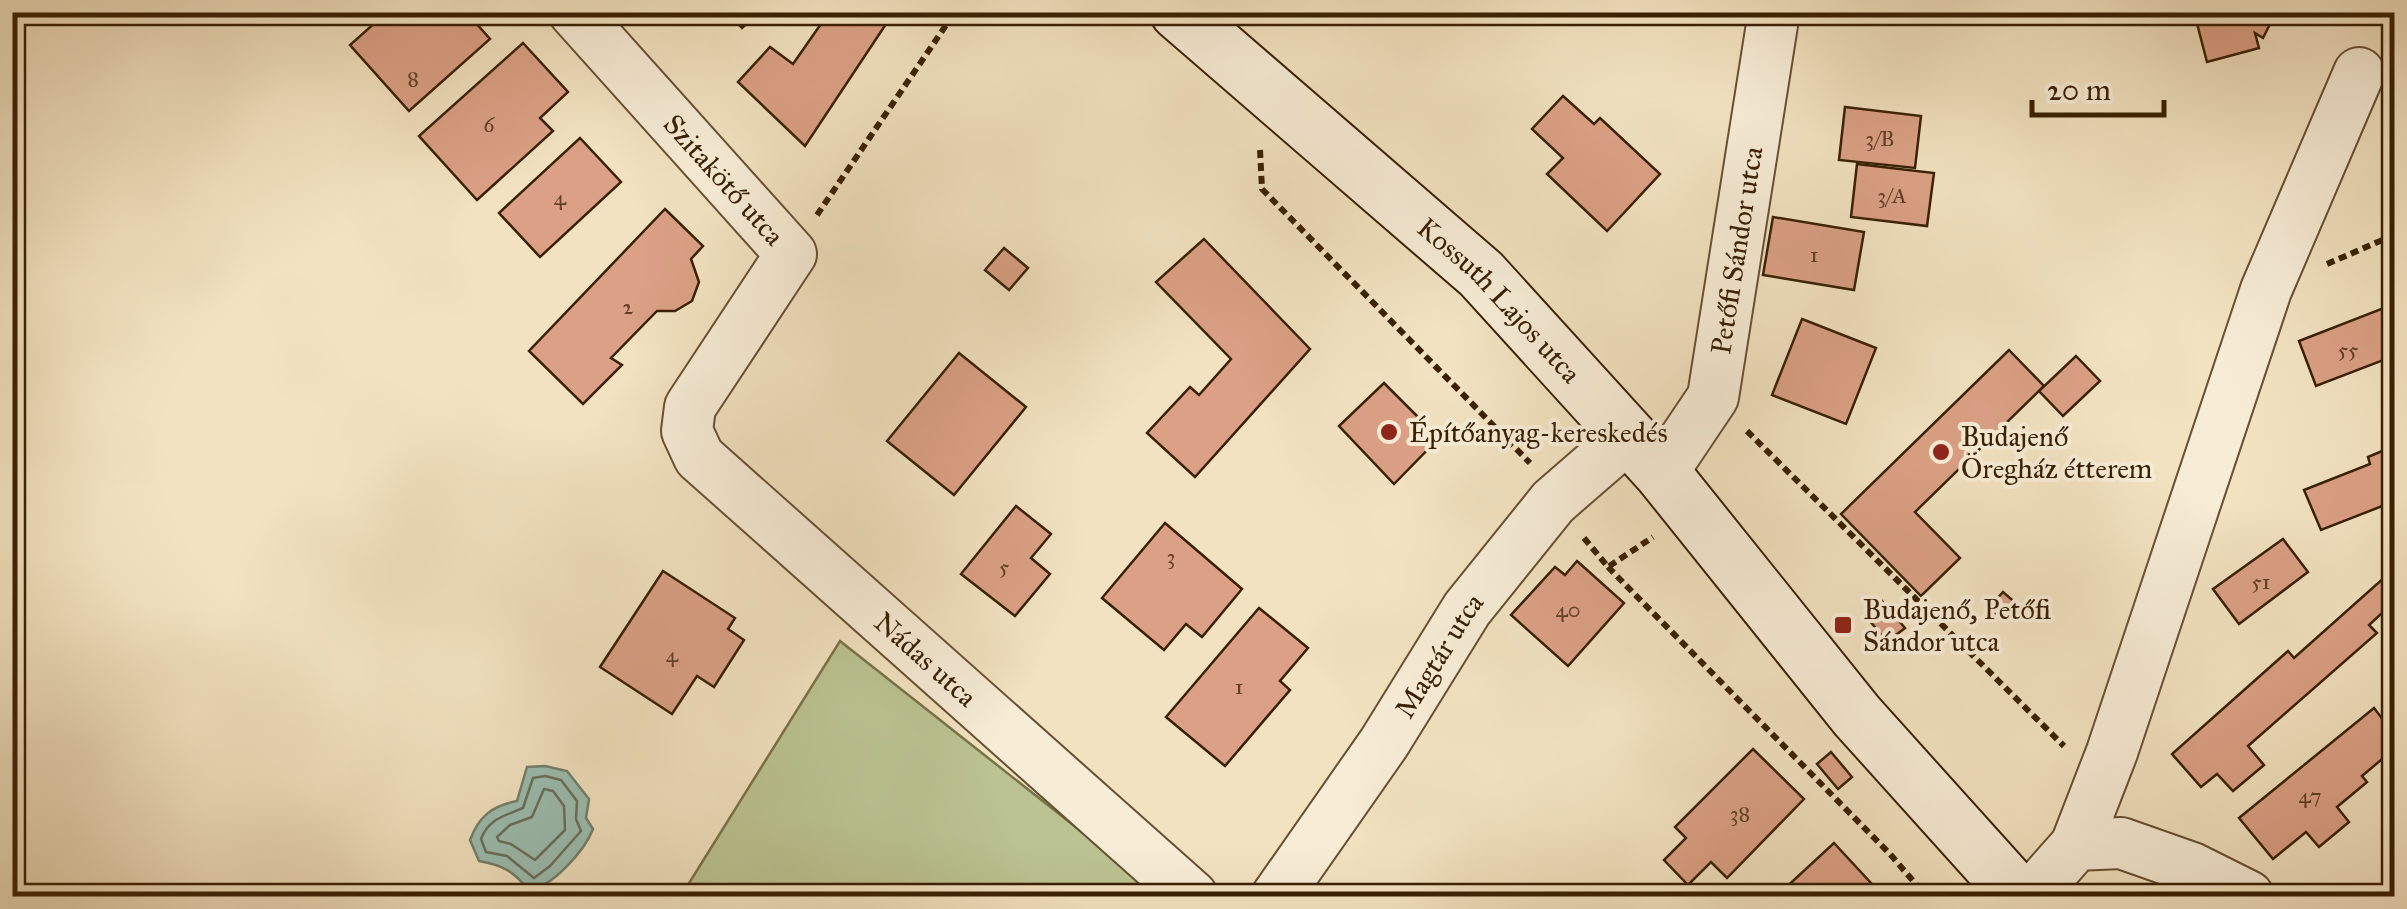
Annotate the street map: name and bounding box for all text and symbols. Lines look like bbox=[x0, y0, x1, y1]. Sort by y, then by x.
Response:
scale bar bbox=[2032, 55, 2164, 117]
house number: 8 bbox=[407, 65, 419, 92]
text: 20 m bbox=[2047, 72, 2111, 108]
street label: Szitakötő utca bbox=[656, 107, 792, 252]
house number: 6 bbox=[483, 111, 495, 138]
house number: 3/B bbox=[1865, 125, 1895, 152]
street label: Petőfi Sándor utca bbox=[1703, 144, 1770, 357]
house number: 3/A bbox=[1877, 182, 1907, 209]
house number: 4 bbox=[554, 184, 567, 211]
street label: Kossuth Lajos utca bbox=[1410, 210, 1589, 390]
house number: 1 bbox=[1810, 241, 1818, 268]
house number: 2 bbox=[623, 293, 634, 320]
house number: 55 bbox=[2338, 336, 2358, 363]
place label: Építőanyag-kereskedés bbox=[1409, 415, 1668, 450]
place label: Budajenő Öregház étterem bbox=[1961, 419, 2152, 486]
marker: Építőanyag-kereskedés bbox=[1378, 421, 1400, 443]
marker: Budajenő Öregház étterem bbox=[1930, 441, 1952, 463]
house number: 3 bbox=[1167, 543, 1175, 570]
house number: 5 bbox=[999, 553, 1009, 580]
house number: 51 bbox=[2252, 568, 2270, 595]
street label: Magtár utca bbox=[1387, 585, 1491, 724]
place label: Budajenő, Petőfi Sándor utca bbox=[1863, 592, 2052, 659]
house number: 40 bbox=[1555, 596, 1581, 623]
street label: Nádas utca bbox=[867, 604, 985, 714]
marker: Budajenő, Petőfi Sándor utca bbox=[1832, 614, 1854, 636]
house number: 4 bbox=[666, 641, 679, 668]
house number: 1 bbox=[1235, 673, 1243, 700]
house number: 47 bbox=[2298, 782, 2322, 809]
house number: 38 bbox=[1730, 800, 1750, 827]

